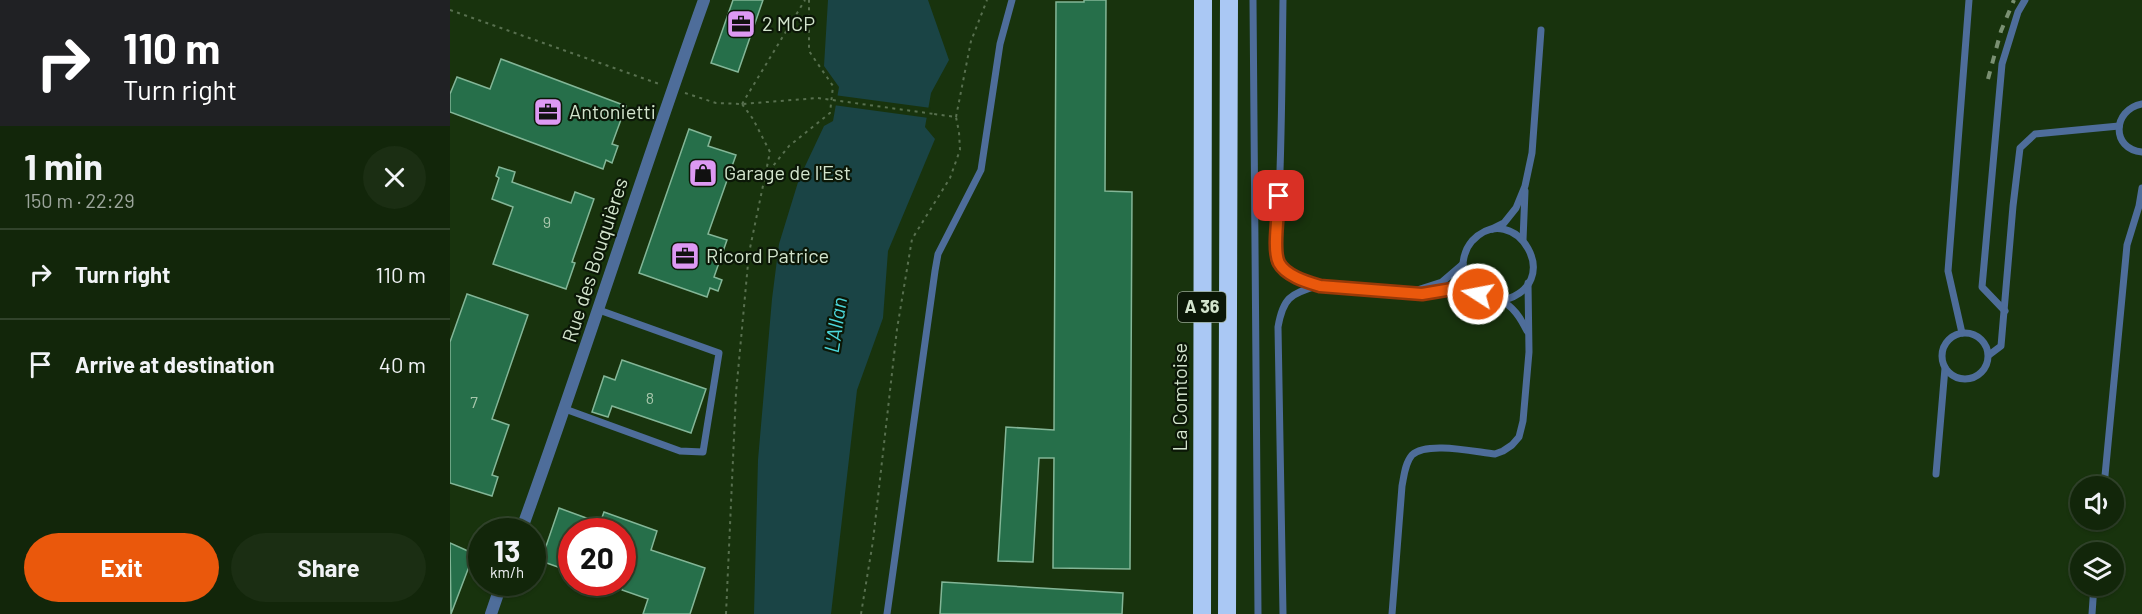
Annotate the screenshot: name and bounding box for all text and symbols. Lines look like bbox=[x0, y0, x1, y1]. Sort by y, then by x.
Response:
office icon: 2 MCP bbox=[725, 8, 757, 40]
place label: 2 MCP bbox=[762, 11, 815, 35]
text: 110 m bbox=[123, 22, 220, 72]
icon: right bbox=[24, 24, 102, 102]
text: Turn right bbox=[123, 73, 237, 105]
office icon: Antonietti bbox=[532, 96, 564, 128]
place label: Antonietti bbox=[569, 99, 656, 123]
text: 1 min bbox=[24, 144, 103, 187]
button: close bbox=[363, 146, 426, 209]
shop icon: Garage de l'Est bbox=[687, 157, 719, 189]
place label: Garage de l'Est bbox=[724, 160, 851, 184]
pin bbox=[1253, 170, 1304, 221]
street label: Rue des Bouquières bbox=[556, 174, 632, 345]
icon: arrive bbox=[1262, 179, 1295, 212]
text: 150 m · 22:29 bbox=[24, 188, 135, 212]
house number: 9 bbox=[543, 212, 551, 231]
office icon: Ricord Patrice bbox=[669, 240, 701, 272]
place label: Ricord Patrice bbox=[706, 243, 829, 267]
icon: right bbox=[24, 258, 57, 291]
text: Turn right bbox=[75, 261, 170, 287]
text: 110 m bbox=[376, 261, 426, 287]
position arrow bbox=[1446, 262, 1510, 326]
road number: A 36 bbox=[1178, 292, 1226, 322]
water label: L'Allan bbox=[818, 295, 851, 354]
street label: La Comtoise bbox=[1167, 343, 1191, 451]
icon: arrive bbox=[24, 348, 57, 381]
text: Arrive at destination bbox=[75, 351, 274, 377]
text: 40 m bbox=[379, 351, 426, 377]
house number: 8 bbox=[646, 388, 654, 407]
house number: 7 bbox=[470, 392, 478, 411]
map controls bbox=[2070, 476, 2124, 596]
button: sound bbox=[2070, 476, 2124, 530]
speed limit sign: 20 bbox=[558, 518, 636, 596]
text: 13 bbox=[494, 532, 520, 568]
button: Exit bbox=[24, 533, 219, 602]
button: Share bbox=[231, 533, 426, 602]
button: layers bbox=[2070, 542, 2124, 596]
text: km/h bbox=[490, 563, 524, 581]

